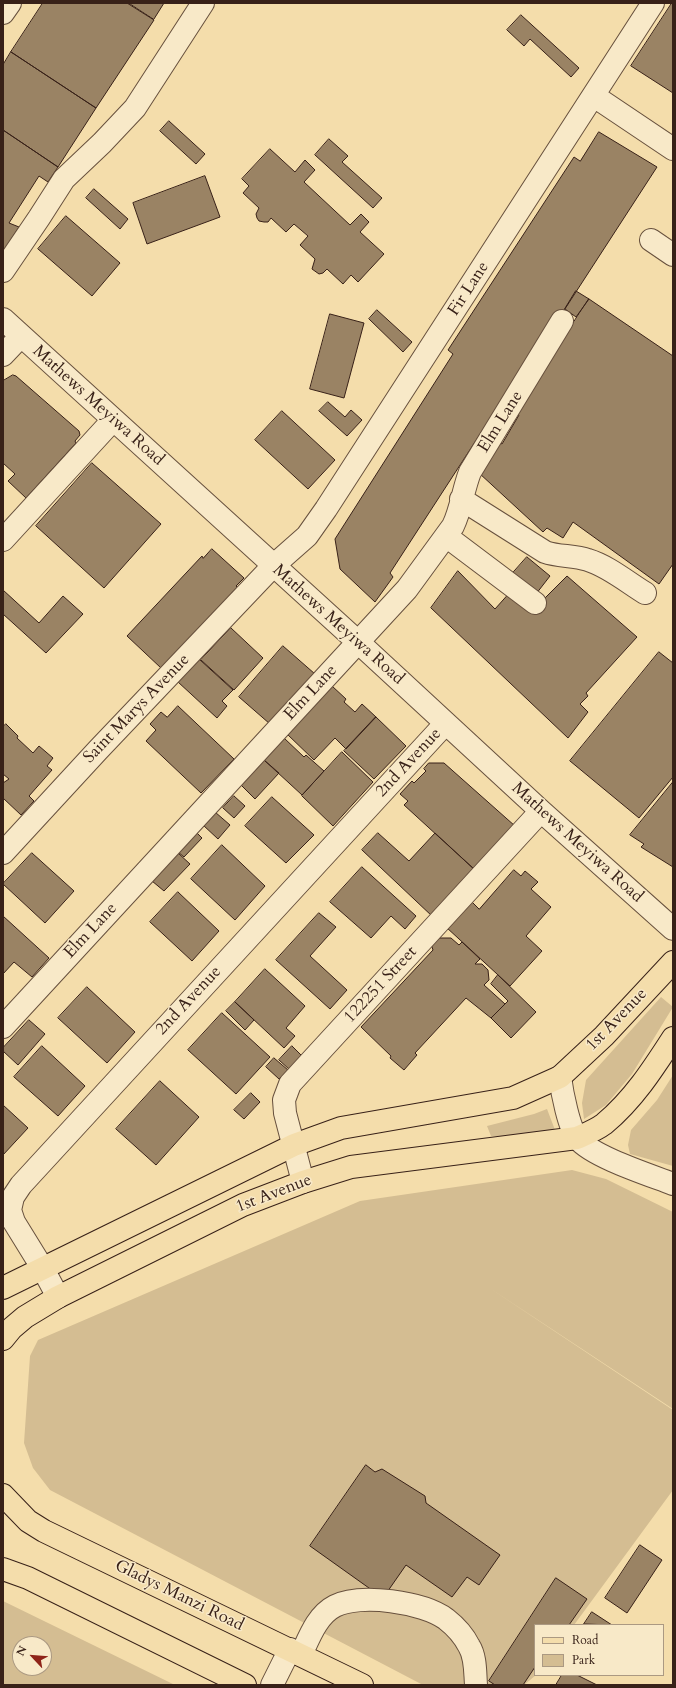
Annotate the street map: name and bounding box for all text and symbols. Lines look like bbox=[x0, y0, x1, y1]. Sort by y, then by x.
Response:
street label: Fir Lane bbox=[444, 258, 494, 320]
street label: Mathews Meyiwa Road bbox=[28, 342, 168, 470]
street label: Elm Lane bbox=[474, 387, 528, 457]
street label: Mathews Meyiwa Road bbox=[268, 561, 408, 689]
street label: Saint Marys Avenue bbox=[80, 650, 194, 768]
street label: Elm Lane bbox=[280, 661, 342, 725]
street label: 2nd Avenue bbox=[372, 724, 446, 802]
street label: Mathews Meyiwa Road bbox=[507, 779, 647, 907]
street label: Elm Lane bbox=[60, 899, 122, 963]
street label: 122251 Street bbox=[340, 942, 422, 1028]
street label: 2nd Avenue bbox=[152, 962, 226, 1040]
street label: 1st Avenue bbox=[582, 984, 652, 1056]
street label: 1st Avenue bbox=[233, 1170, 315, 1218]
street label: Gladys Manzi Road bbox=[111, 1556, 247, 1636]
legend bbox=[534, 1624, 664, 1676]
text: Road bbox=[572, 1632, 598, 1648]
north arrow bbox=[12, 1636, 52, 1676]
text: N bbox=[13, 1643, 30, 1659]
text: Park bbox=[572, 1652, 595, 1668]

